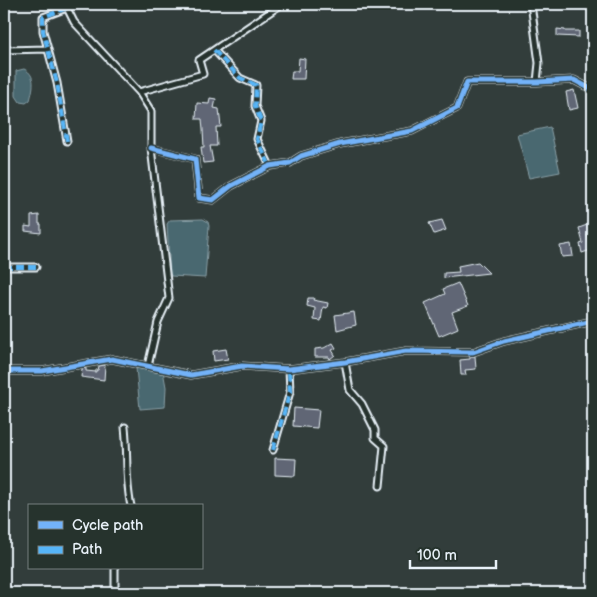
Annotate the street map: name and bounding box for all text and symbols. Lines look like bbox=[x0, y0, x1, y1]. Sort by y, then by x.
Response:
legend bbox=[28, 504, 202, 570]
text: Cycle path bbox=[72, 516, 143, 535]
scale bar bbox=[410, 537, 496, 569]
text: Path bbox=[72, 540, 102, 559]
text: 100 m bbox=[417, 546, 457, 565]

